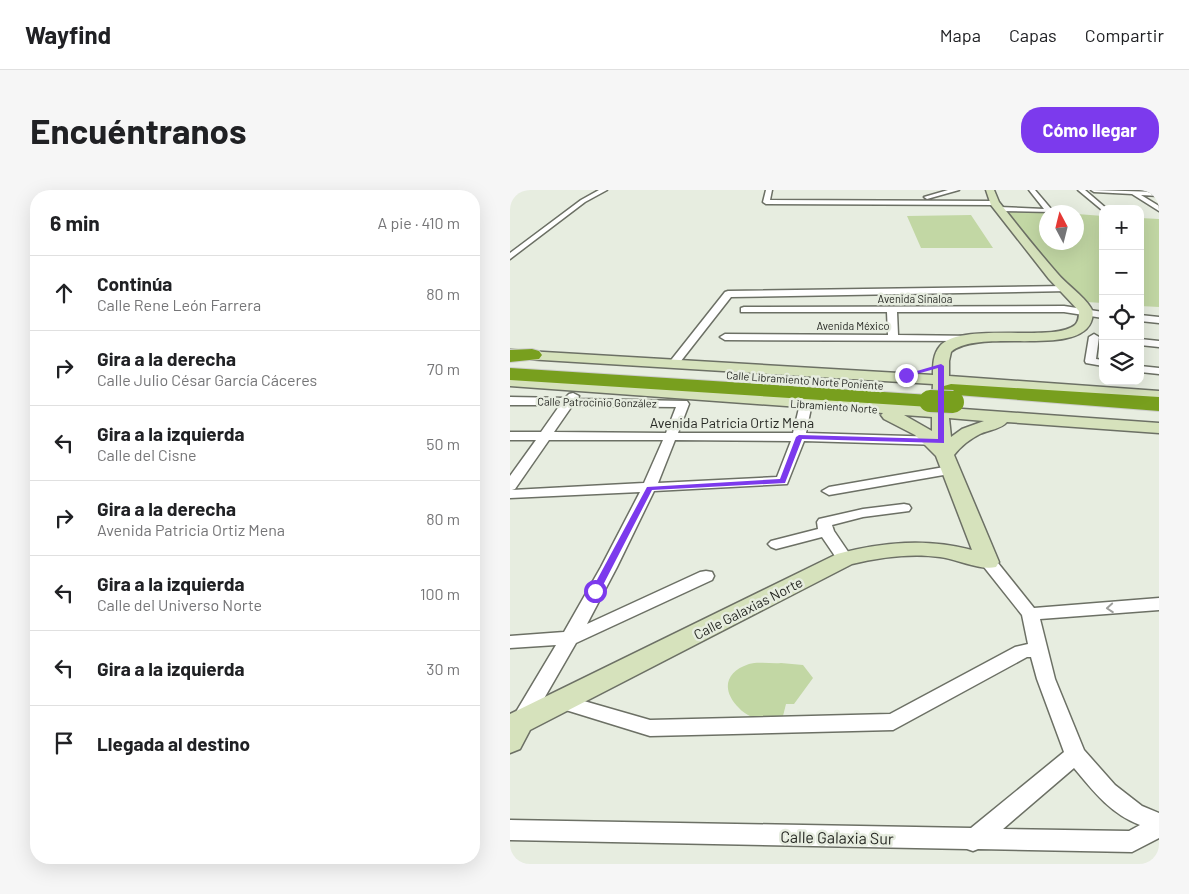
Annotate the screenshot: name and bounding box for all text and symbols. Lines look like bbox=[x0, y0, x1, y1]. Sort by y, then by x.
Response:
text: Wayfind bbox=[25, 20, 111, 49]
text: Mapa bbox=[940, 24, 981, 46]
text: Capas bbox=[1009, 24, 1057, 46]
text: Compartir bbox=[1085, 24, 1164, 46]
button: Cómo llegar bbox=[1021, 107, 1159, 153]
text: Encuéntranos bbox=[30, 109, 247, 151]
north arrow bbox=[1039, 205, 1084, 250]
map controls bbox=[1099, 205, 1144, 385]
button: + bbox=[1099, 205, 1144, 250]
text: 6 min bbox=[50, 210, 100, 235]
text: A pie · 410 m bbox=[377, 213, 460, 232]
button: − bbox=[1099, 250, 1144, 295]
text: Continúa bbox=[97, 272, 172, 295]
icon: ahead bbox=[50, 279, 78, 307]
text: 80 m bbox=[426, 284, 460, 303]
street label: Avenida Sinaloa bbox=[878, 292, 952, 305]
text: Calle Rene León Farrera bbox=[97, 295, 261, 314]
button: locate bbox=[1099, 295, 1144, 340]
street label: Avenida México bbox=[816, 319, 890, 332]
button: layers bbox=[1099, 340, 1144, 385]
text: Gira a la derecha bbox=[97, 347, 236, 370]
icon: right bbox=[50, 354, 78, 382]
text: 70 m bbox=[427, 359, 460, 378]
route end bbox=[895, 364, 918, 387]
street label: Calle Libramiento Norte Poniente bbox=[726, 368, 884, 392]
text: Calle Julio César García Cáceres bbox=[97, 370, 317, 389]
street label: Calle Patrocinio González bbox=[537, 394, 657, 410]
street label: Libramiento Norte bbox=[790, 396, 878, 416]
street label: Avenida Patricia Ortiz Mena bbox=[650, 414, 814, 431]
text: Gira a la izquierda bbox=[97, 422, 245, 445]
icon: left bbox=[50, 429, 78, 457]
text: 50 m bbox=[426, 434, 460, 453]
text: Calle del Cisne bbox=[97, 445, 197, 464]
text: Gira a la derecha bbox=[97, 497, 236, 520]
icon: right bbox=[50, 504, 78, 532]
text: 80 m bbox=[426, 509, 460, 528]
text: Avenida Patricia Ortiz Mena bbox=[97, 520, 285, 539]
text: Gira a la izquierda bbox=[97, 572, 245, 595]
street label: Calle Galaxias Norte bbox=[691, 573, 805, 643]
icon: left bbox=[50, 579, 78, 607]
route start bbox=[584, 580, 607, 603]
text: 100 m bbox=[420, 584, 460, 603]
text: Calle del Universo Norte bbox=[97, 595, 262, 614]
one-way arrow bbox=[1106, 602, 1114, 613]
icon: left bbox=[50, 654, 78, 682]
text: Gira a la izquierda bbox=[97, 657, 245, 680]
text: 30 m bbox=[426, 659, 460, 678]
icon: arrive bbox=[50, 729, 78, 757]
text: Llegada al destino bbox=[97, 732, 250, 755]
street label: Calle Galaxia Sur bbox=[780, 827, 894, 847]

